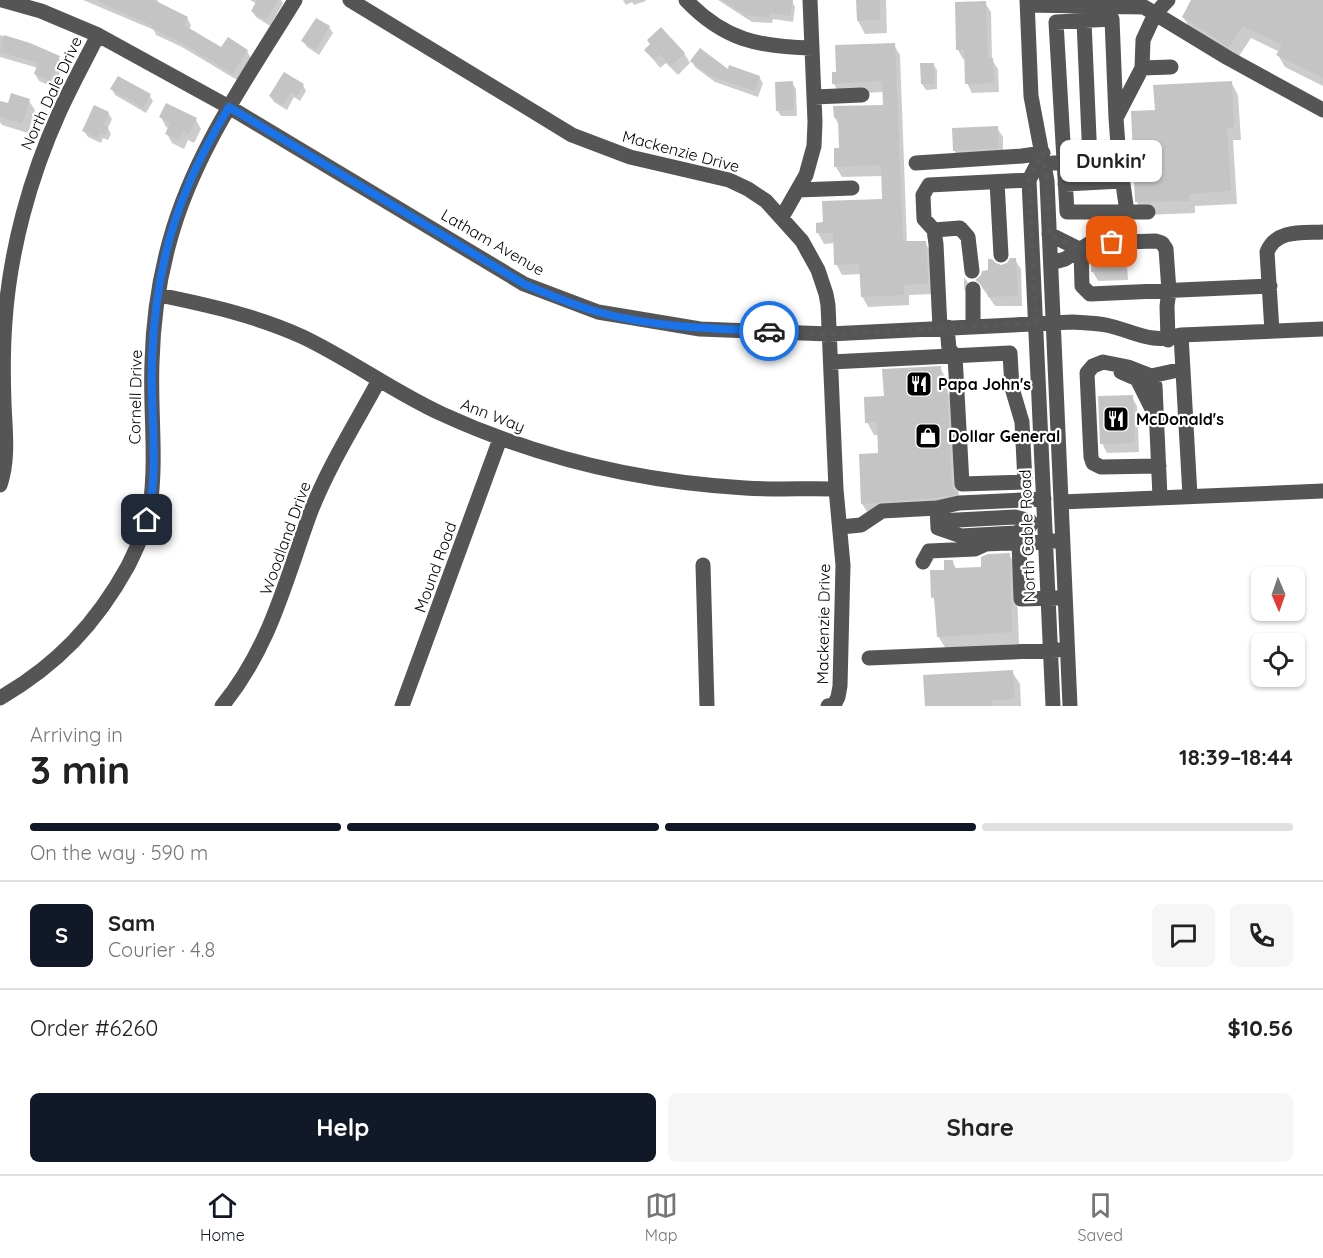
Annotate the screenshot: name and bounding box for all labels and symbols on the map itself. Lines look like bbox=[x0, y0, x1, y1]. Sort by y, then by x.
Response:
street label: North Dale Drive bbox=[16, 33, 86, 153]
street label: Mackenzie Drive bbox=[620, 126, 742, 176]
callout: Dunkin' bbox=[1061, 140, 1163, 182]
street label: Latham Avenue bbox=[438, 204, 548, 280]
pin bbox=[1086, 216, 1137, 267]
courier bbox=[739, 301, 799, 361]
street label: Cornell Drive bbox=[124, 349, 146, 445]
restaurant icon: Papa John's bbox=[904, 369, 934, 399]
place label: Papa John's bbox=[938, 374, 1031, 394]
street label: Ann Way bbox=[458, 394, 528, 436]
restaurant icon: McDonald's bbox=[1101, 404, 1131, 434]
place label: McDonald's bbox=[1136, 409, 1224, 429]
shop icon: Dollar General bbox=[913, 421, 943, 451]
place label: Dollar General bbox=[948, 426, 1060, 446]
street label: North Cable Road bbox=[1015, 469, 1039, 603]
street label: Woodland Drive bbox=[255, 478, 315, 598]
pin bbox=[121, 494, 172, 545]
street label: Mound Road bbox=[409, 519, 461, 615]
street label: Mackenzie Drive bbox=[812, 563, 834, 685]
north arrow bbox=[1251, 567, 1305, 621]

